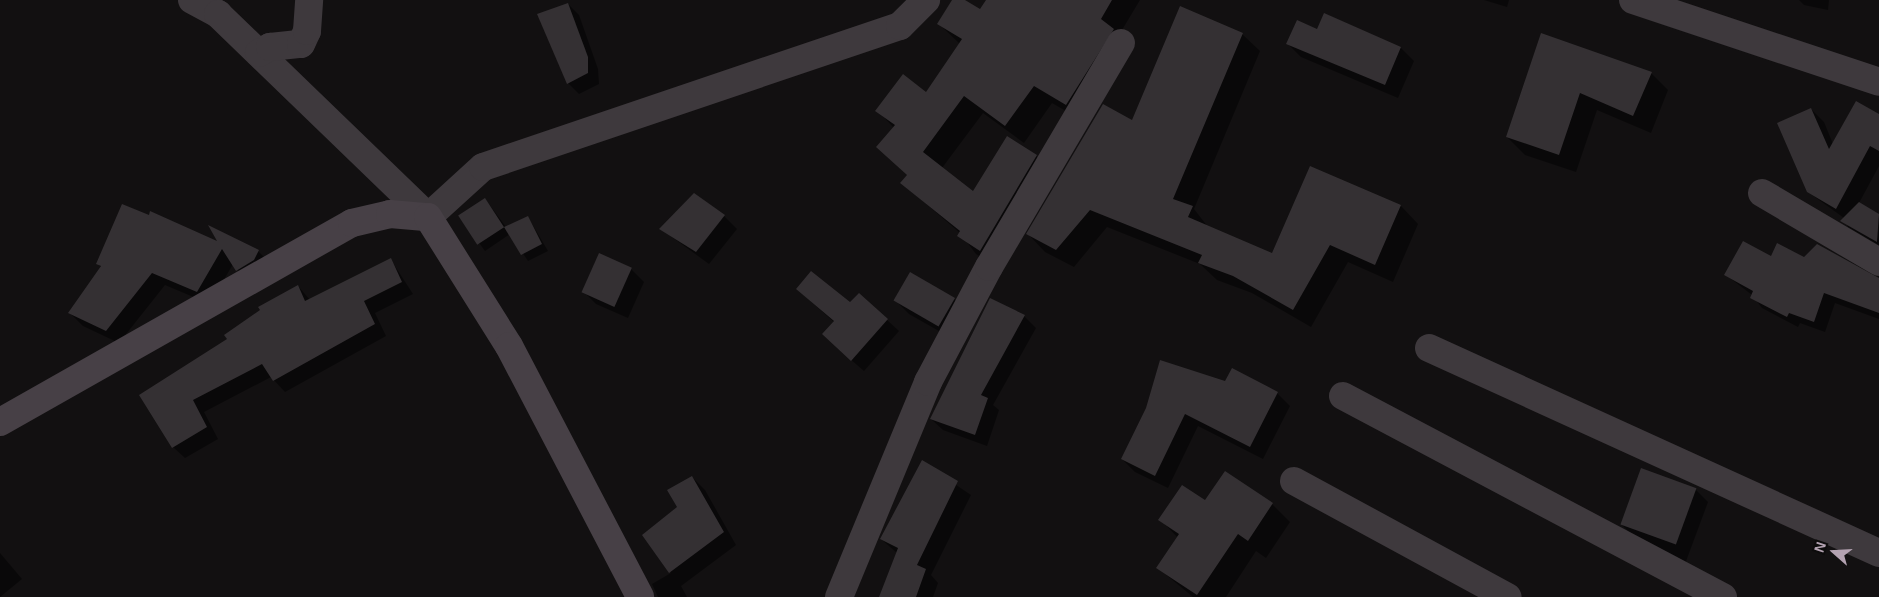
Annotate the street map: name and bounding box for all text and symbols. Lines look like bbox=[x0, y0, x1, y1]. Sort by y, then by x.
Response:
north arrow bbox=[1809, 527, 1859, 577]
text: N bbox=[1811, 540, 1829, 555]

